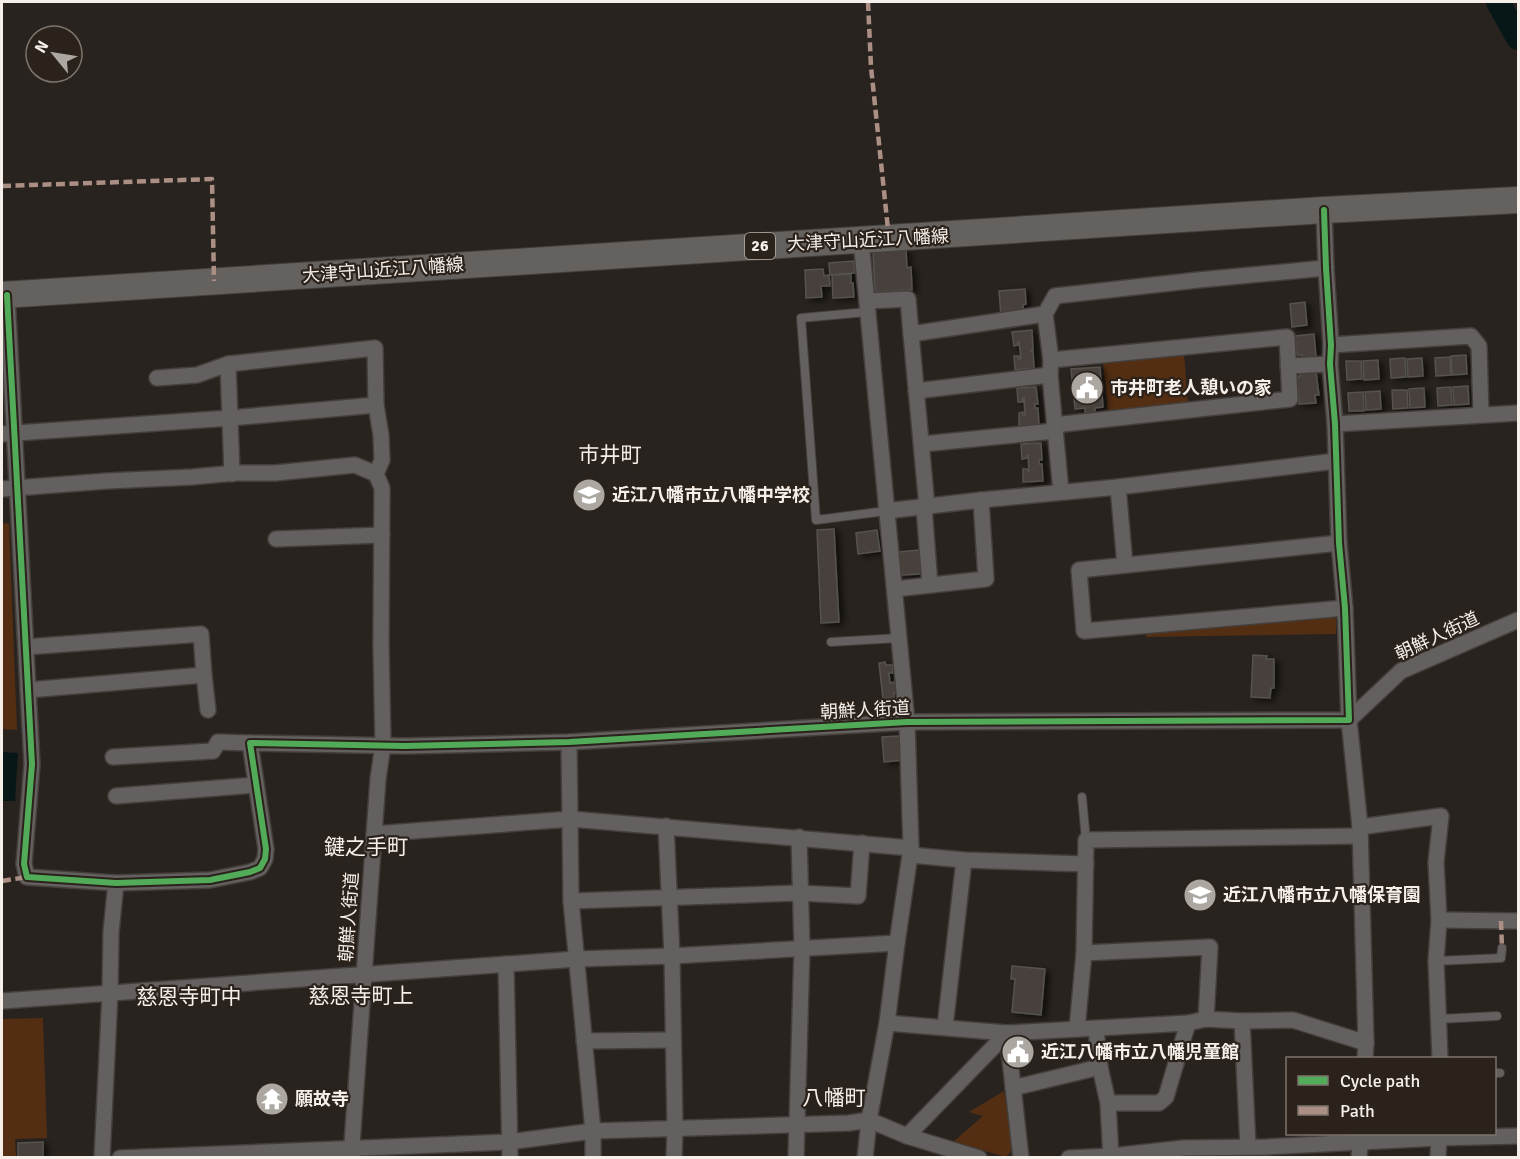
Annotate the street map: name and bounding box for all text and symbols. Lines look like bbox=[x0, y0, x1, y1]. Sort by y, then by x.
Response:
north arrow bbox=[24, 24, 84, 84]
text: N bbox=[30, 37, 53, 57]
street label: 大津守山近江八幡線 bbox=[787, 225, 949, 255]
road number: 26 bbox=[745, 233, 775, 259]
street label: 大津守山近江八幡線 bbox=[301, 253, 465, 287]
public building icon: 市井町老人憩いの家 bbox=[1069, 370, 1105, 406]
place label: 市井町老人憩いの家 bbox=[1110, 377, 1272, 399]
district label: 市井町 bbox=[579, 442, 642, 468]
school or university icon: 近江八幡市立八幡中学校 bbox=[571, 477, 607, 513]
place label: 近江八幡市立八幡中学校 bbox=[612, 484, 810, 506]
street label: 朝鮮人街道 bbox=[1392, 607, 1482, 665]
street label: 朝鮮人街道 bbox=[819, 697, 911, 723]
district label: 鍵之手町 bbox=[324, 834, 408, 860]
street label: 朝鮮人街道 bbox=[335, 871, 363, 963]
school or university icon: 近江八幡市立八幡保育園 bbox=[1182, 877, 1218, 913]
place label: 近江八幡市立八幡保育園 bbox=[1223, 884, 1421, 906]
district label: 慈恩寺町上 bbox=[309, 983, 414, 1009]
district label: 慈恩寺町中 bbox=[137, 984, 242, 1010]
public building icon: 近江八幡市立八幡児童館 bbox=[1000, 1034, 1036, 1070]
place label: 近江八幡市立八幡児童館 bbox=[1041, 1041, 1239, 1063]
legend bbox=[1286, 1057, 1496, 1135]
text: Cycle path bbox=[1340, 1070, 1420, 1092]
temple icon: 願故寺 bbox=[254, 1081, 290, 1117]
district label: 八幡町 bbox=[803, 1085, 866, 1111]
place label: 願故寺 bbox=[295, 1088, 349, 1110]
text: Path bbox=[1340, 1100, 1375, 1122]

